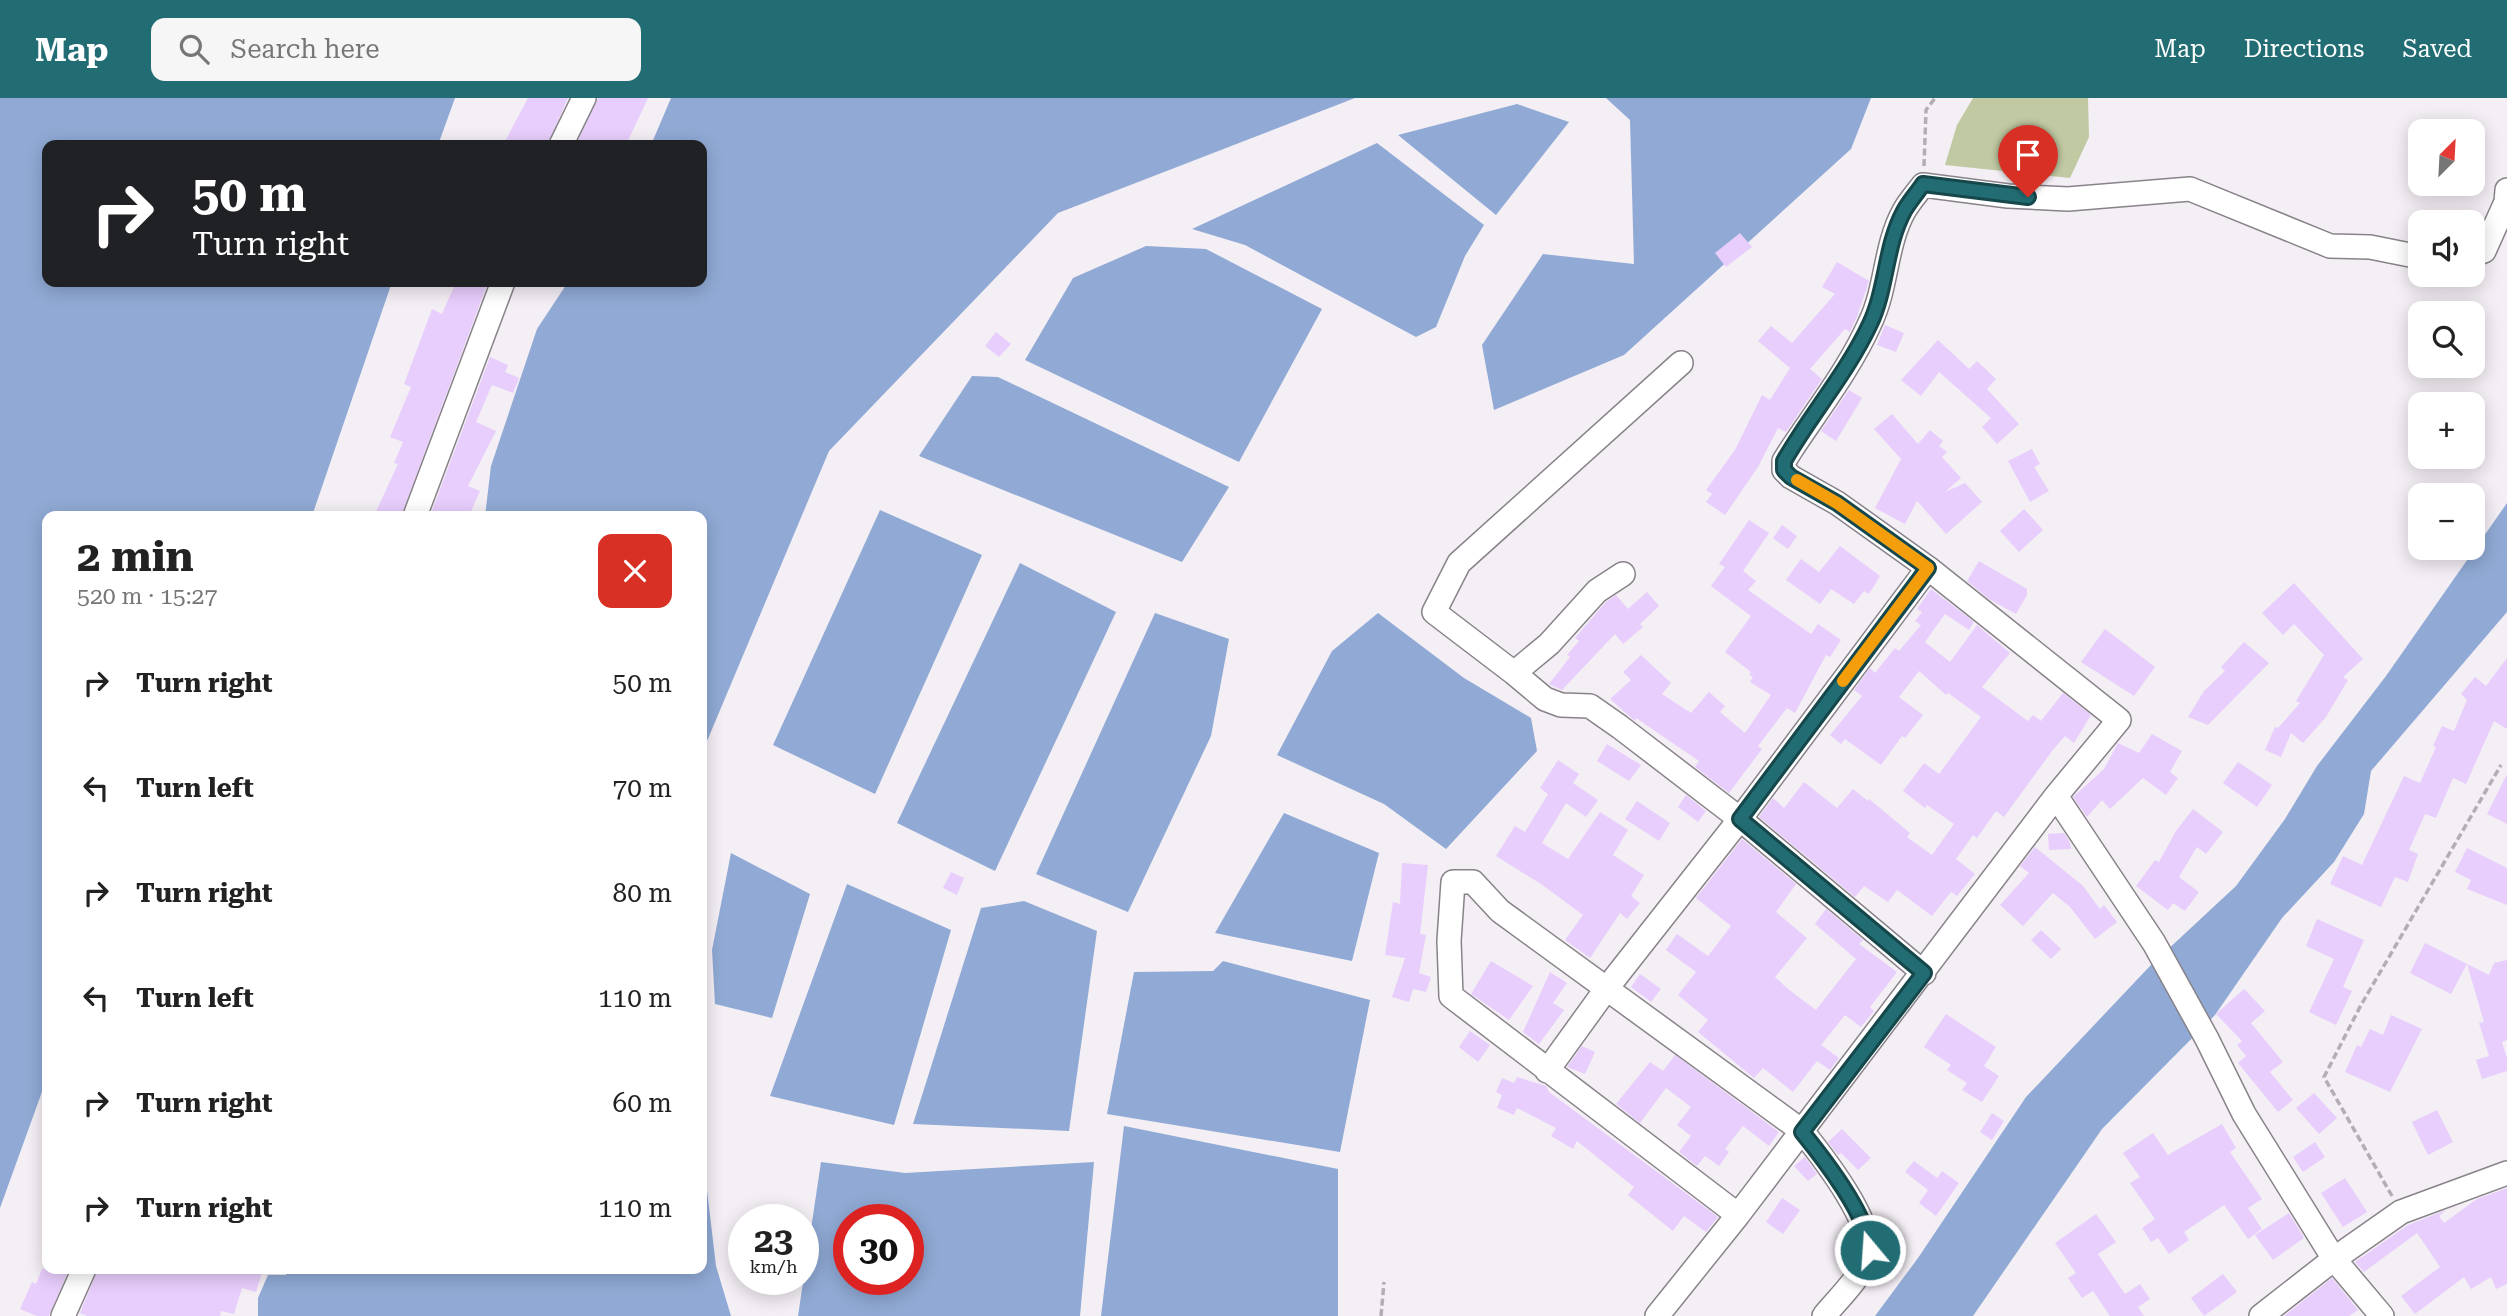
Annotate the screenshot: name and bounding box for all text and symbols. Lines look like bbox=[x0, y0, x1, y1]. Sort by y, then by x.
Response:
search box bbox=[151, 18, 641, 81]
text: Map bbox=[35, 30, 109, 69]
icon: search bbox=[175, 30, 213, 68]
text: Search here bbox=[231, 34, 380, 64]
text: Map bbox=[2154, 35, 2206, 63]
text: Directions bbox=[2244, 35, 2364, 63]
text: Saved bbox=[2402, 35, 2472, 63]
north arrow bbox=[2408, 119, 2485, 196]
map controls bbox=[2408, 119, 2485, 560]
pin bbox=[1998, 125, 2058, 197]
icon: arrive bbox=[2009, 136, 2047, 174]
text: 50 m bbox=[192, 166, 307, 223]
icon: right bbox=[77, 168, 168, 259]
button: sound bbox=[2408, 210, 2485, 287]
text: Turn right bbox=[192, 225, 349, 263]
button: search bbox=[2408, 301, 2485, 378]
button: + bbox=[2408, 392, 2485, 469]
button: − bbox=[2408, 483, 2485, 560]
text: 2 min bbox=[77, 532, 194, 581]
button: close bbox=[598, 534, 672, 608]
text: 520 m · 15:27 bbox=[77, 583, 217, 610]
icon: right bbox=[77, 664, 115, 702]
text: Turn right bbox=[136, 668, 272, 698]
text: 50 m bbox=[613, 668, 672, 698]
icon: left bbox=[77, 769, 115, 807]
text: Turn left bbox=[136, 773, 254, 803]
text: 70 m bbox=[613, 773, 672, 803]
icon: right bbox=[77, 874, 115, 912]
text: Turn right bbox=[136, 878, 272, 908]
text: 80 m bbox=[613, 878, 672, 908]
icon: left bbox=[77, 979, 115, 1017]
text: Turn left bbox=[136, 983, 254, 1013]
text: 110 m bbox=[598, 983, 672, 1013]
icon: right bbox=[77, 1084, 115, 1122]
text: Turn right bbox=[136, 1088, 272, 1118]
text: 60 m bbox=[613, 1088, 672, 1118]
icon: right bbox=[77, 1189, 115, 1227]
text: Turn right bbox=[136, 1193, 272, 1223]
text: 110 m bbox=[598, 1193, 672, 1223]
speed limit sign: 30 bbox=[833, 1204, 924, 1295]
position arrow bbox=[1833, 1213, 1907, 1287]
text: 23 bbox=[754, 1220, 793, 1261]
text: km/h bbox=[749, 1256, 798, 1277]

